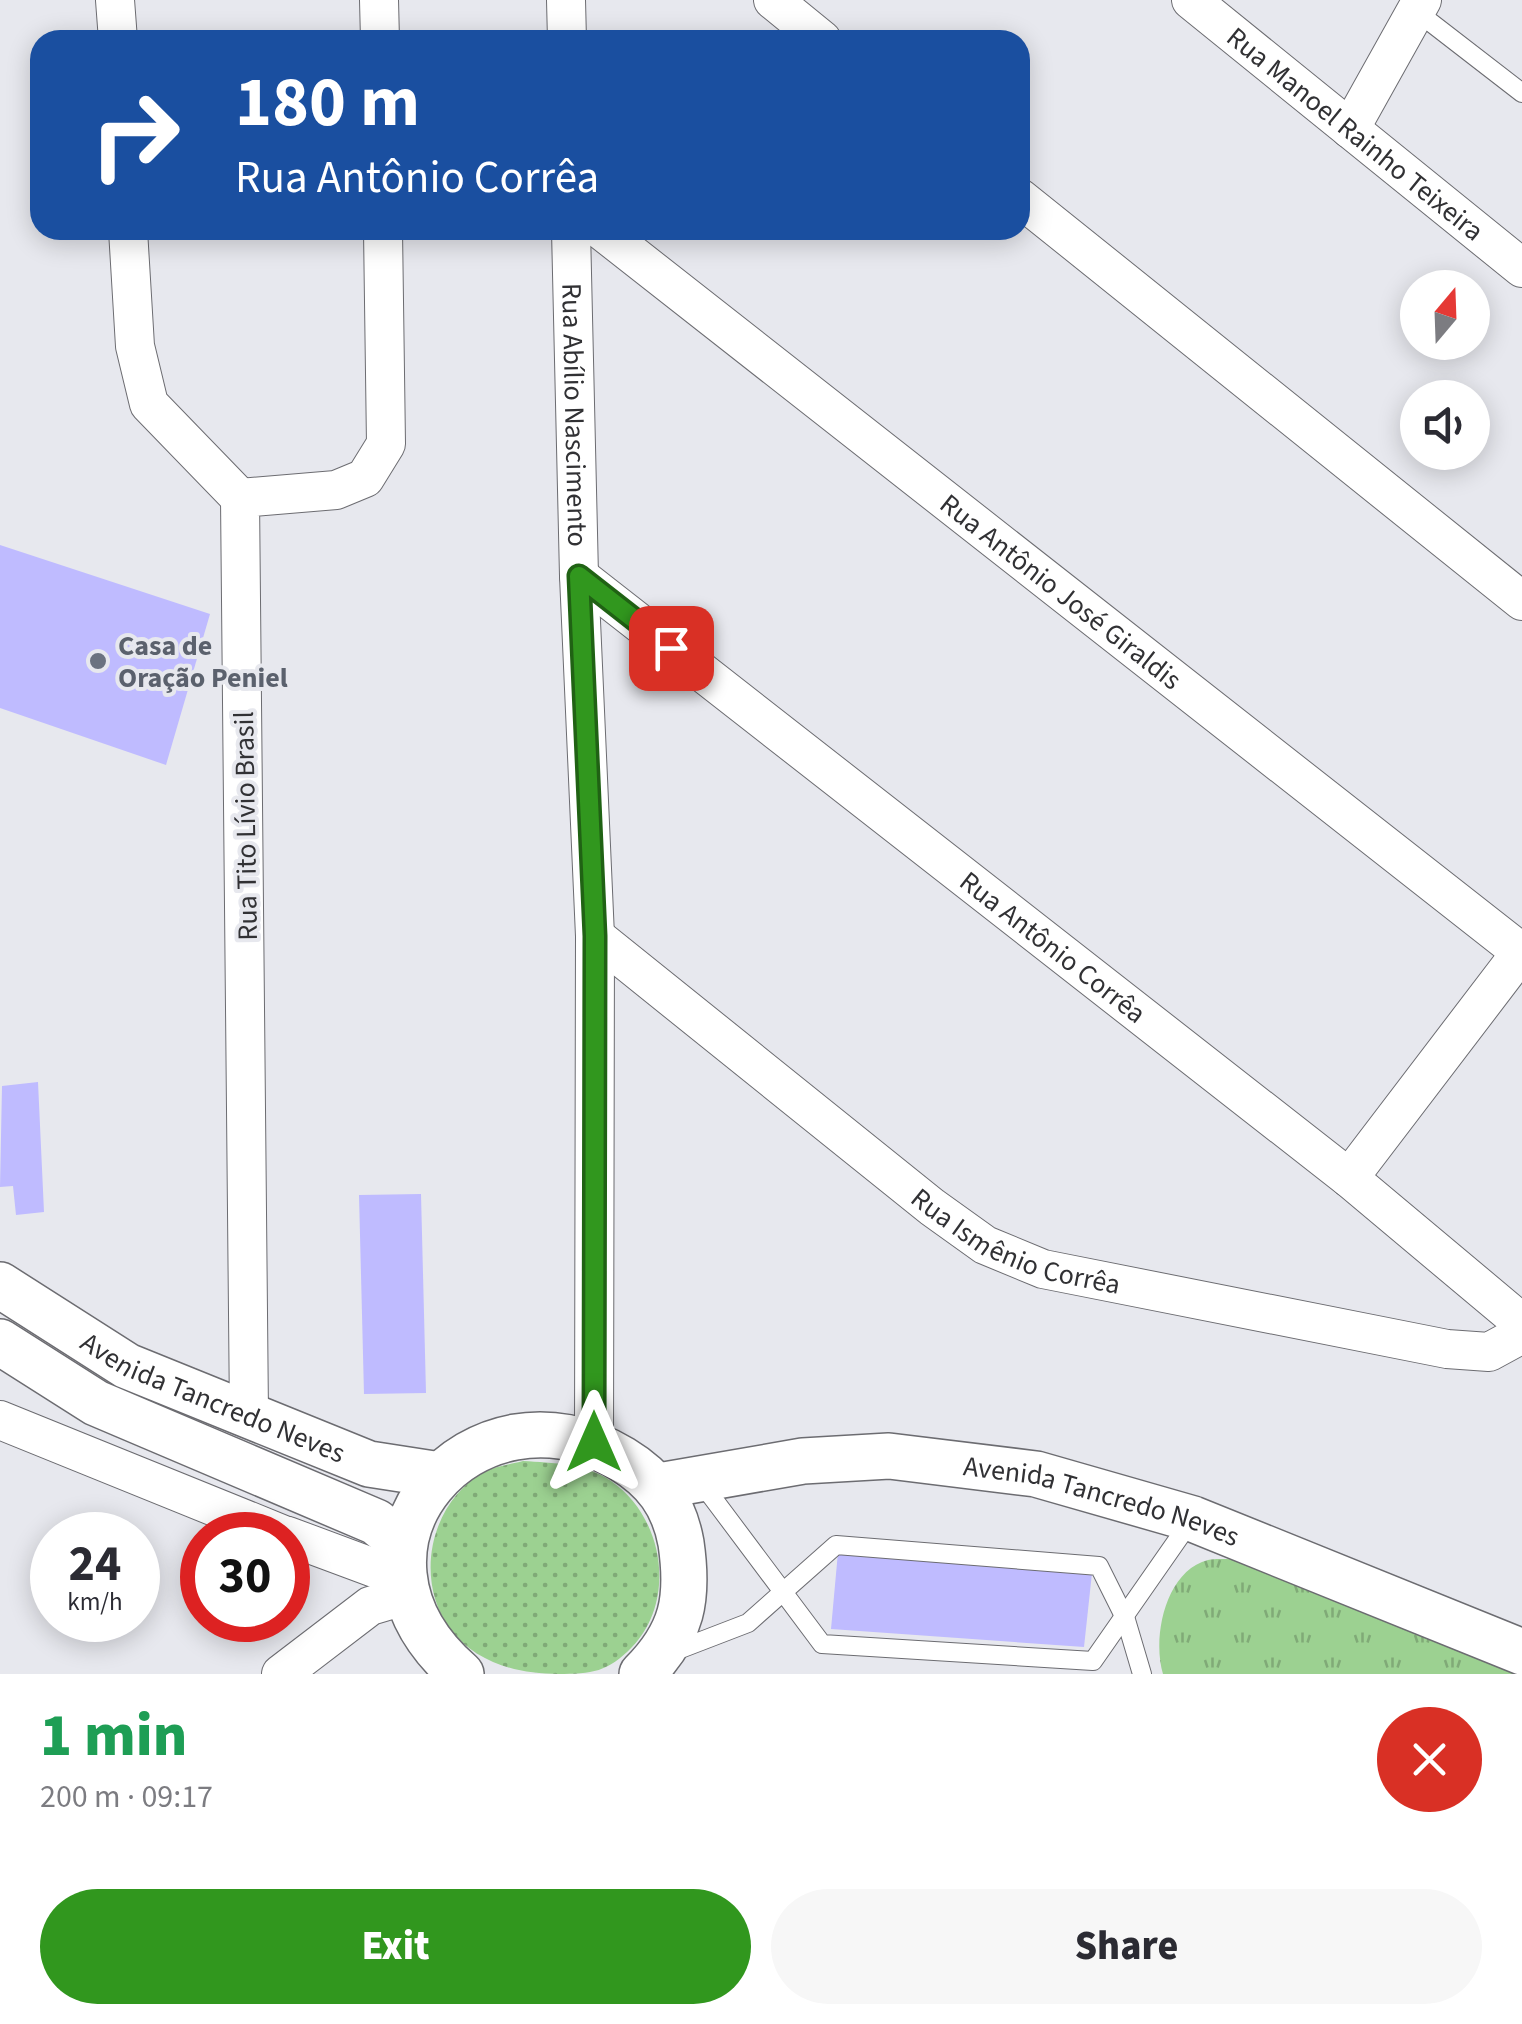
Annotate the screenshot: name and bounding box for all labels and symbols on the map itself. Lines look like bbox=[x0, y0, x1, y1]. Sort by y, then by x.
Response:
street label: Rua Manoel Rainho Teixeira bbox=[1218, 18, 1492, 251]
north arrow bbox=[1400, 270, 1490, 360]
street label: Rua Abílio Nascimento bbox=[551, 283, 597, 547]
street label: Rua Antônio José Giraldis bbox=[931, 485, 1190, 700]
pin bbox=[629, 606, 714, 691]
place label: Casa de Oração Peniel bbox=[118, 626, 288, 698]
marker: Casa de Oração Peniel bbox=[87, 650, 109, 672]
street label: Rua Tito Lívio Brasil bbox=[224, 711, 268, 941]
street label: Rua Antônio Corrêa bbox=[951, 862, 1154, 1033]
street label: Rua Ismênio Corrêa bbox=[902, 1179, 1124, 1305]
street label: Avenida Tancredo Neves bbox=[73, 1322, 351, 1473]
position arrow bbox=[542, 1390, 646, 1494]
street label: Avenida Tancredo Neves bbox=[961, 1446, 1245, 1557]
speed limit sign: 30 bbox=[180, 1512, 310, 1642]

